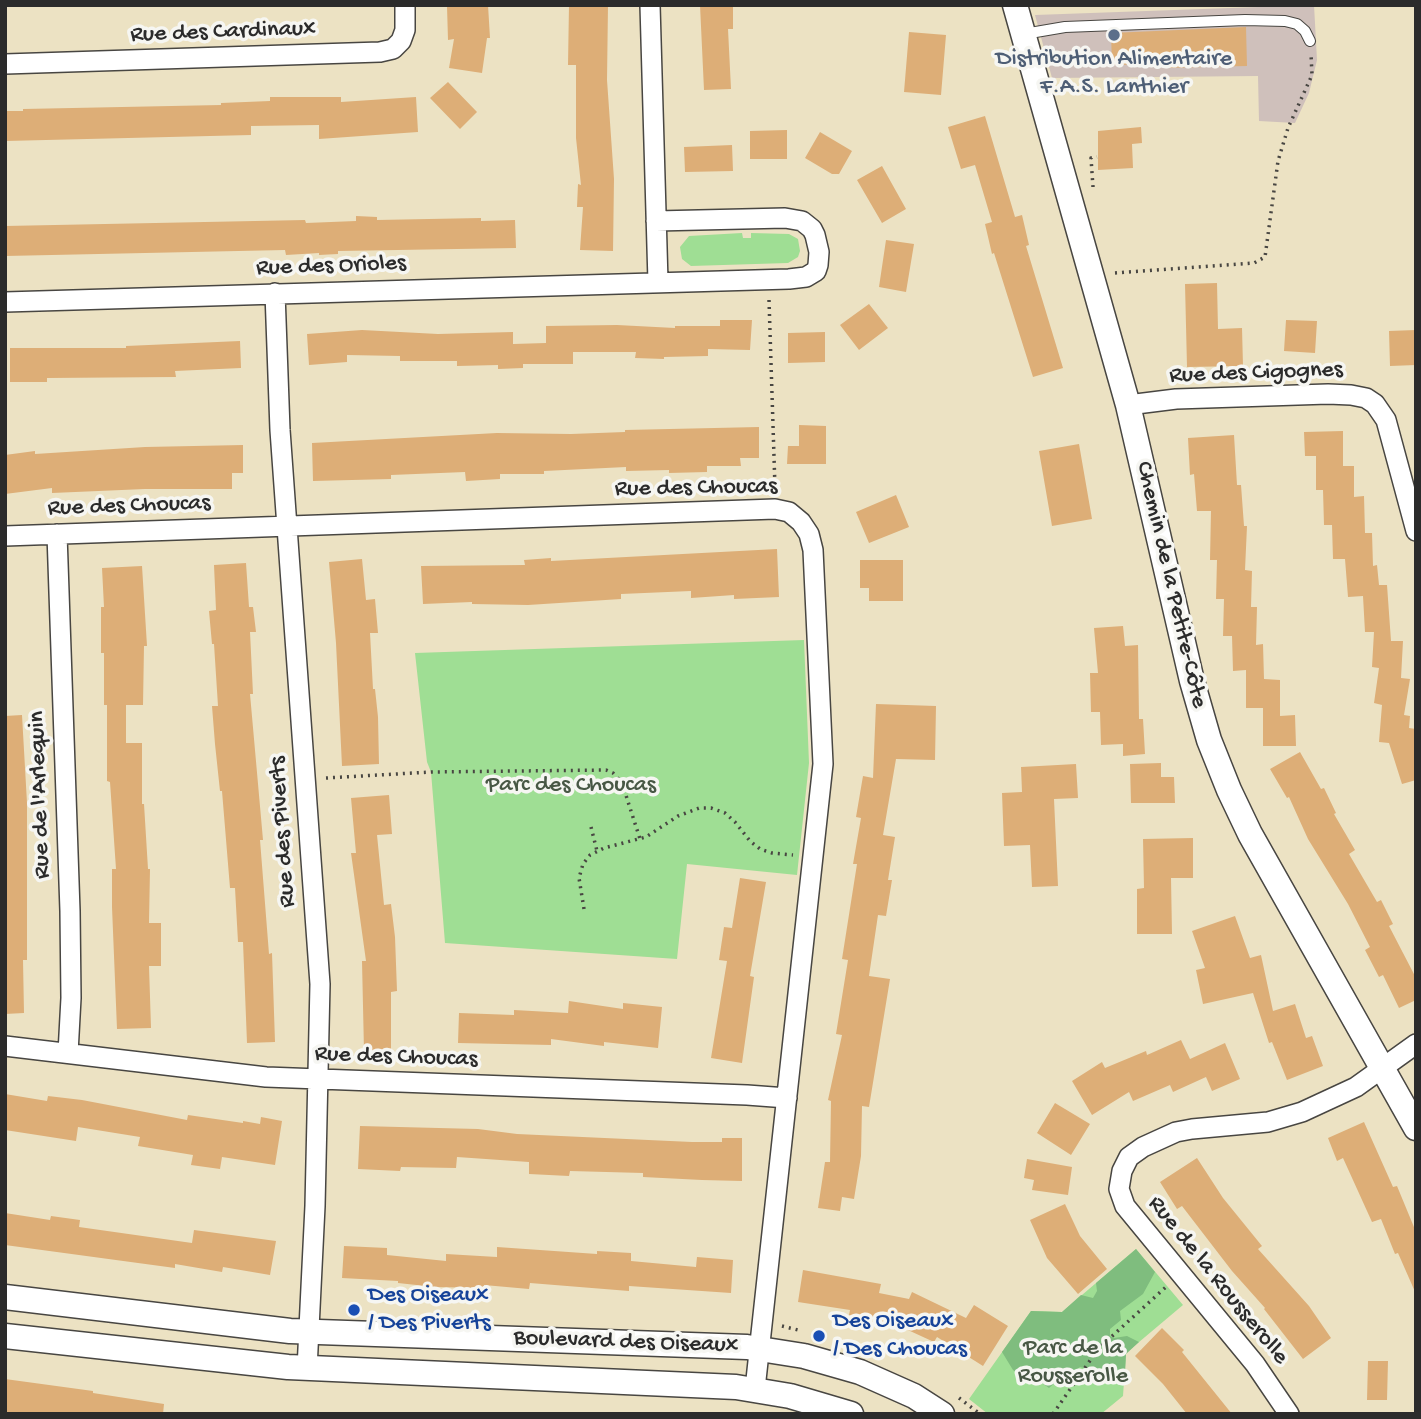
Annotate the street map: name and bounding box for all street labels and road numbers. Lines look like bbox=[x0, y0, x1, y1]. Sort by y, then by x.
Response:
street label: Rue des Cardinaux bbox=[130, 15, 316, 51]
street label: Rue des Orioles bbox=[256, 250, 406, 284]
street label: Rue des Cigognes bbox=[1169, 357, 1343, 391]
street label: Chemin de la Petite-Côte bbox=[1128, 459, 1212, 711]
street label: Rue des Choucas bbox=[614, 473, 778, 505]
street label: Rue des Choucas bbox=[47, 490, 211, 524]
street label: Rue de l'Arlequin bbox=[24, 711, 58, 879]
street label: Rue des Piverts bbox=[264, 755, 304, 909]
street label: Rue des Choucas bbox=[314, 1041, 478, 1075]
street label: Rue de la Rousserolle bbox=[1140, 1191, 1294, 1371]
street label: Boulevard des Oiseaux bbox=[513, 1325, 739, 1361]

